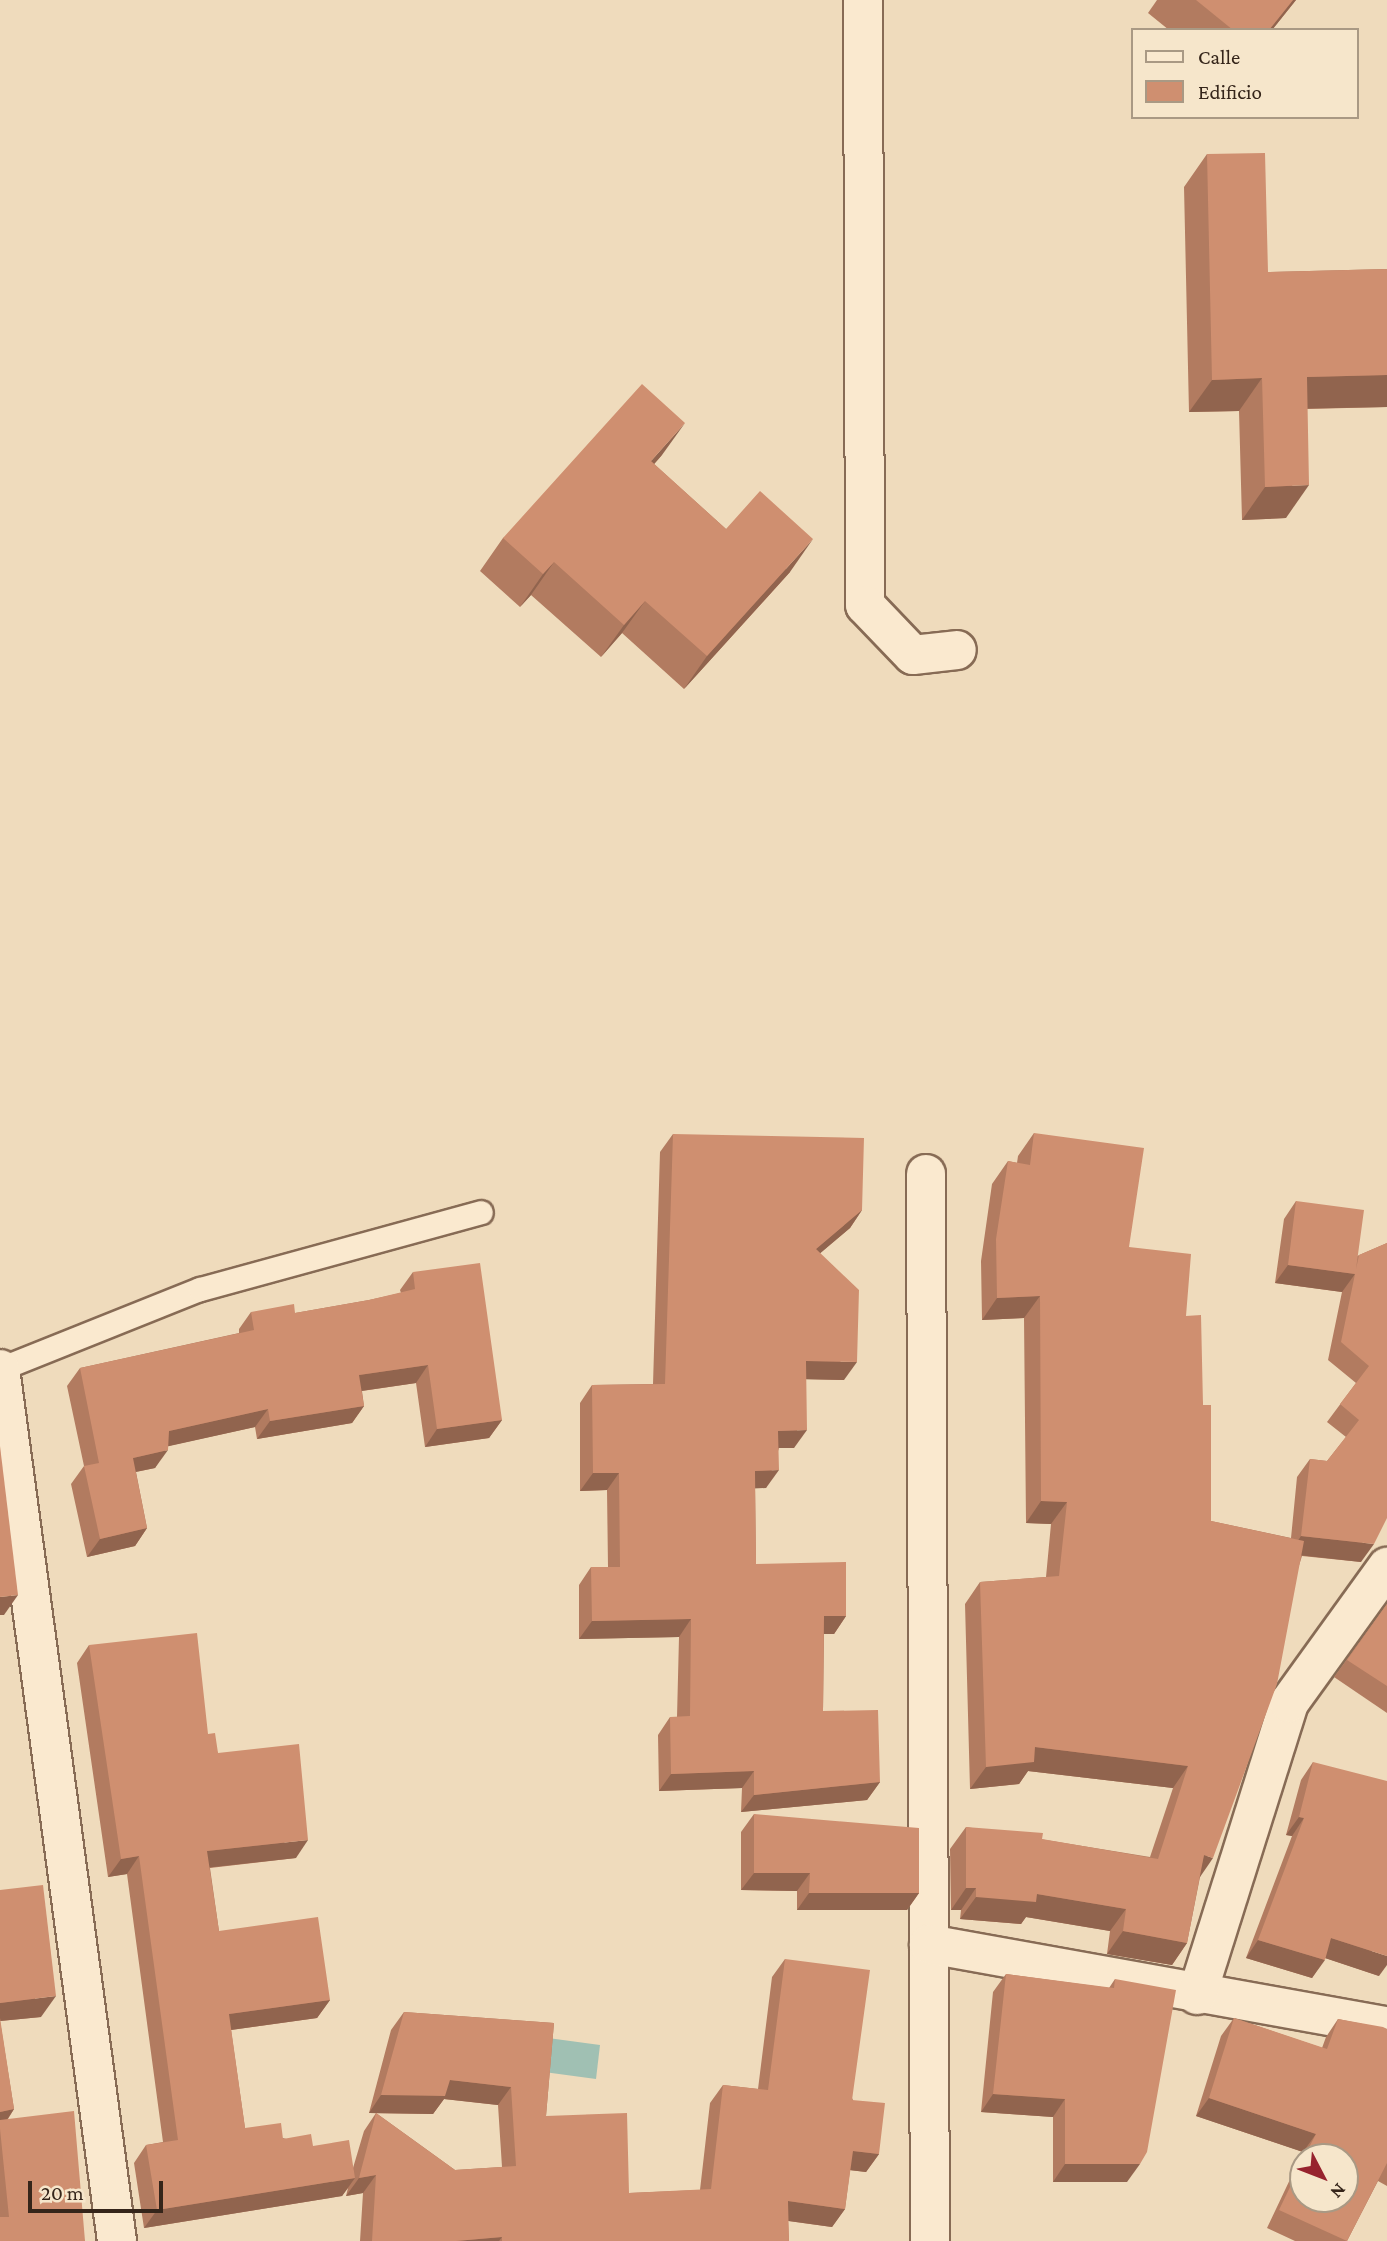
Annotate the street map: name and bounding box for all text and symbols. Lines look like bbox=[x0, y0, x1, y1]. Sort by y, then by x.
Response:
legend bbox=[1132, 28, 1359, 119]
text: Calle bbox=[1198, 45, 1240, 69]
text: Edificio bbox=[1198, 80, 1262, 104]
north arrow bbox=[1289, 2143, 1359, 2213]
scale bar bbox=[32, 2168, 166, 2212]
text: N bbox=[1326, 2179, 1351, 2203]
text: 20 m bbox=[41, 2181, 84, 2205]

